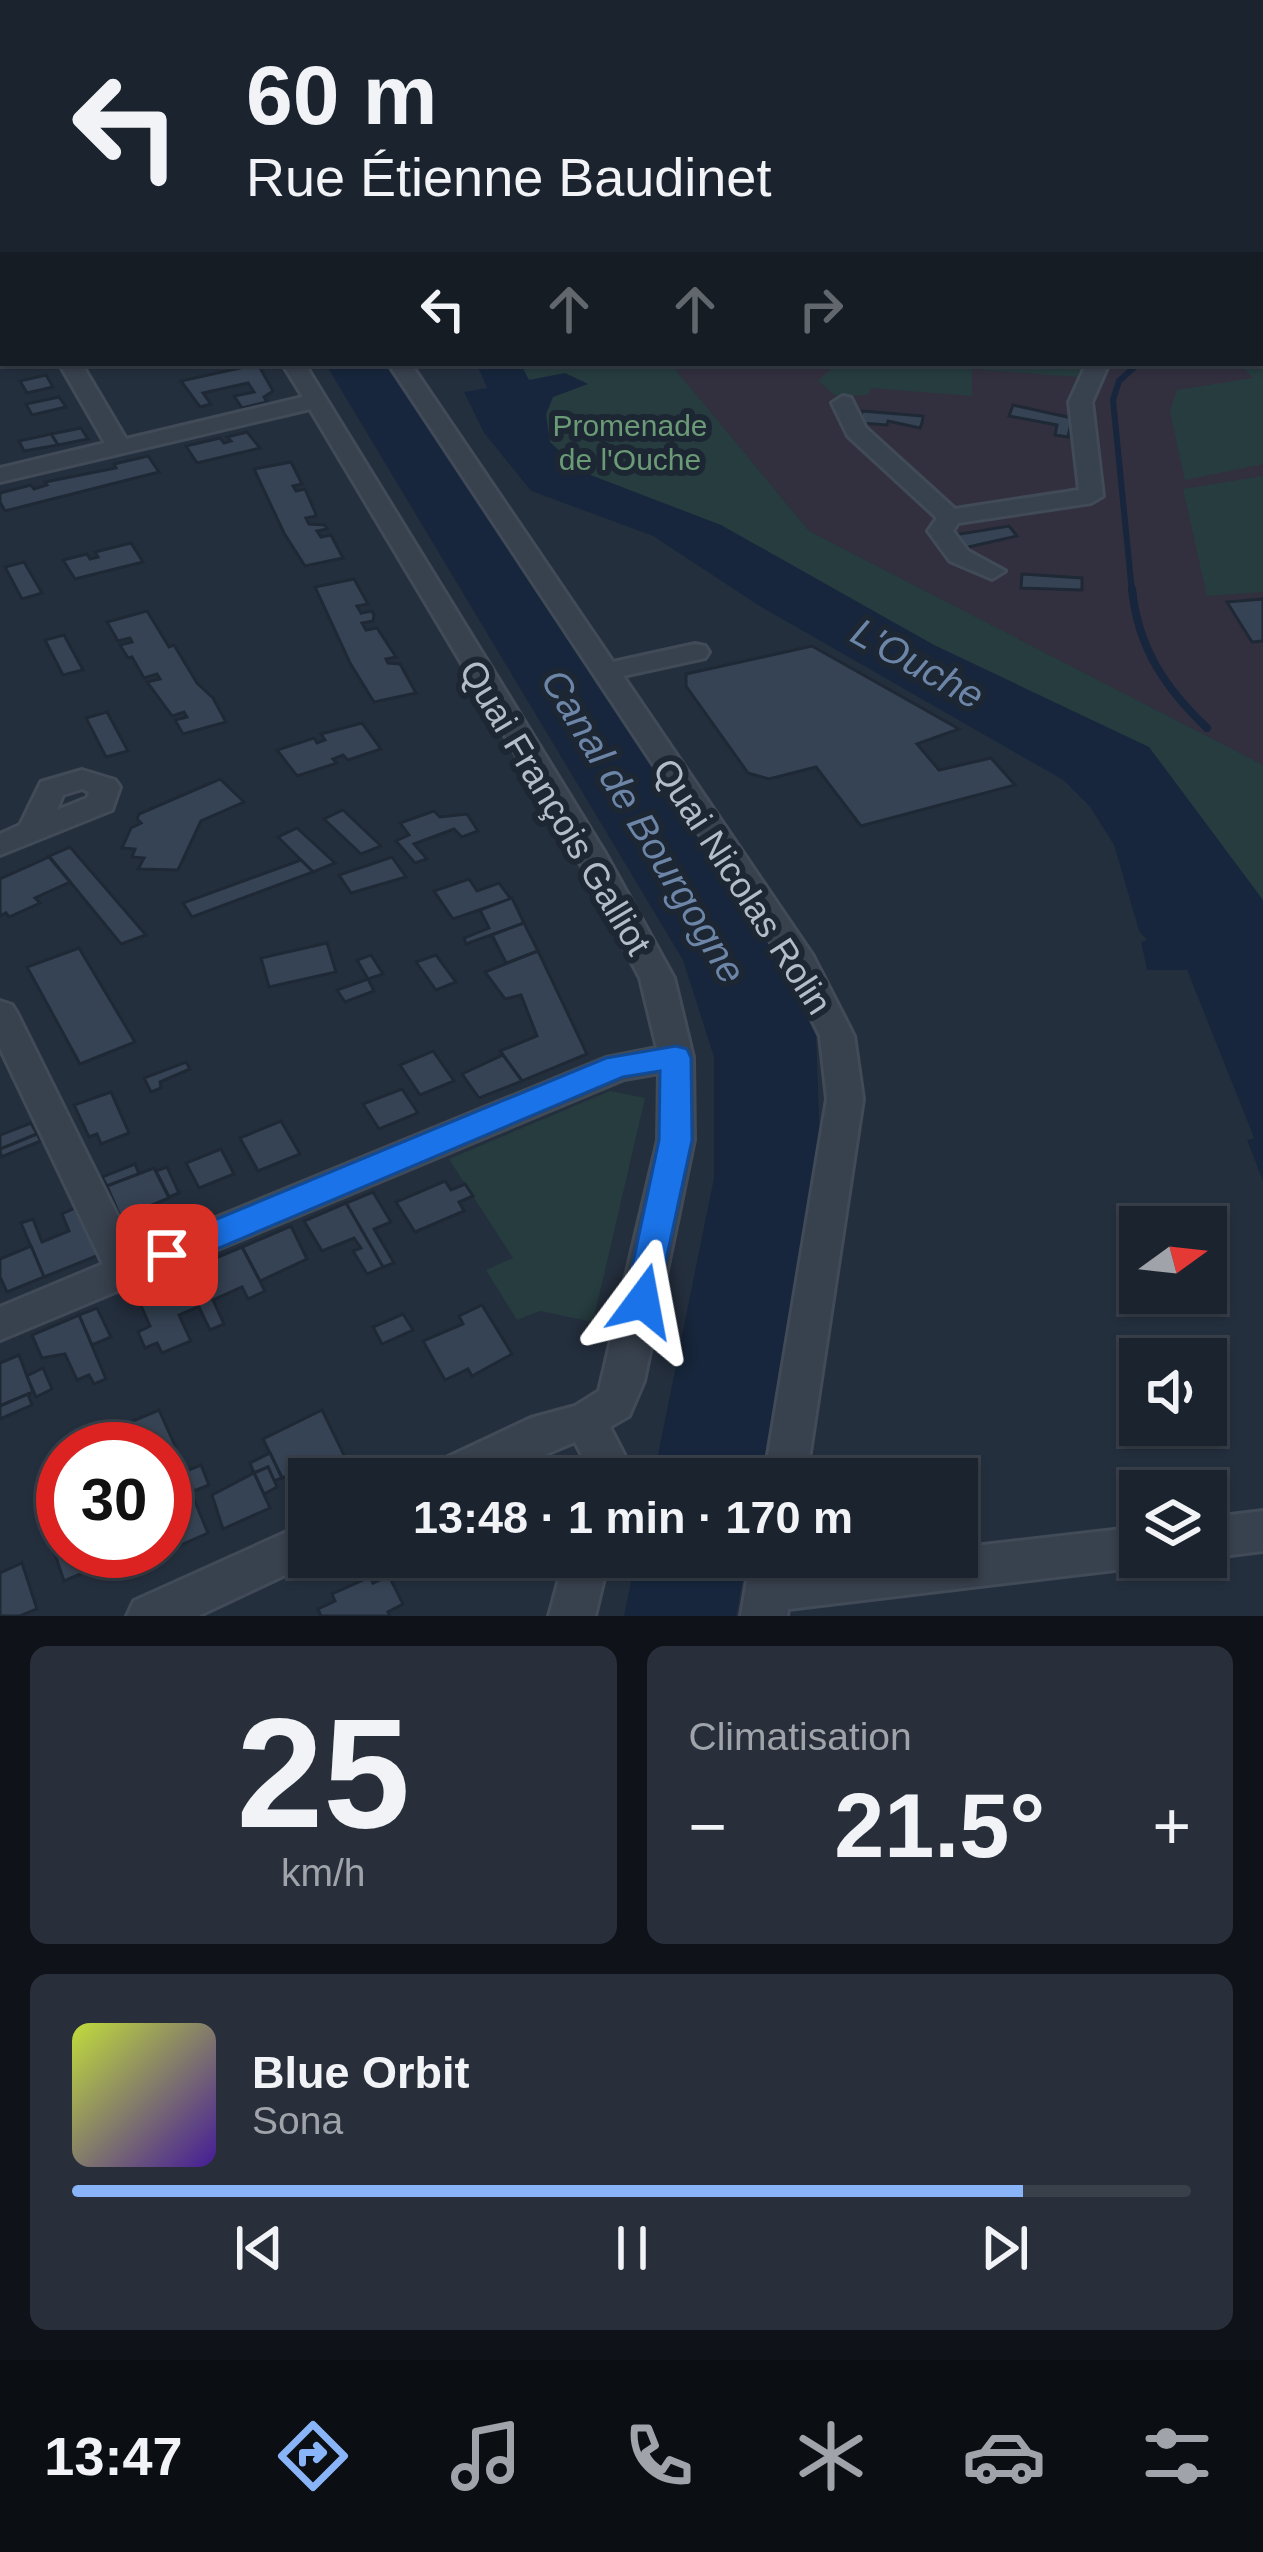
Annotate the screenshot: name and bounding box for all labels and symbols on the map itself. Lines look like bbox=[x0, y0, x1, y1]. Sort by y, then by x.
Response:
park label: Promenade de l'Ouche bbox=[552, 409, 708, 476]
water label: L'Ouche bbox=[844, 610, 991, 717]
street label: Quai François Galliot bbox=[451, 653, 660, 962]
water label: Canal de Bourgogne bbox=[533, 662, 754, 991]
street label: Quai Nicolas Rolin bbox=[645, 751, 840, 1022]
pin bbox=[116, 1204, 218, 1306]
north arrow bbox=[1119, 1206, 1227, 1314]
position arrow bbox=[580, 1238, 706, 1364]
speed limit sign: 30 bbox=[36, 1422, 192, 1578]

